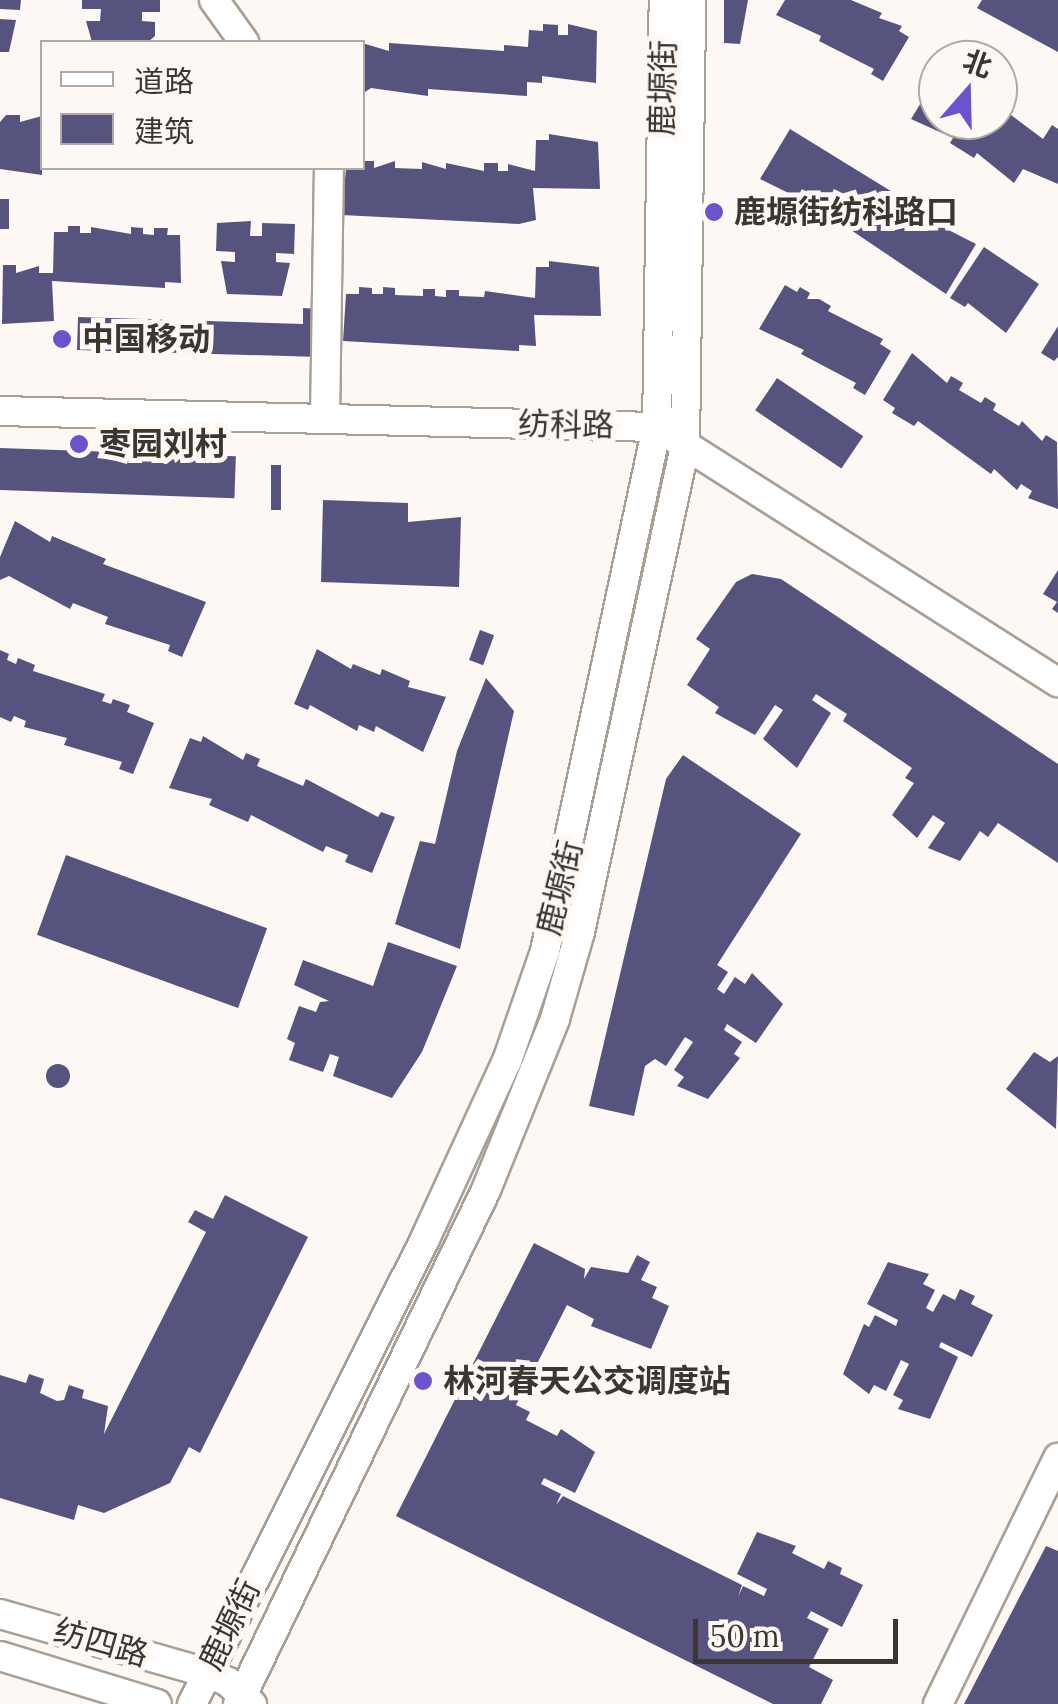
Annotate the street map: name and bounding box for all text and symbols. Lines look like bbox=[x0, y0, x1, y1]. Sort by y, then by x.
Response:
legend bbox=[40, 40, 365, 170]
street label: 鹿塬街 bbox=[643, 40, 683, 136]
north arrow bbox=[918, 40, 1018, 140]
text: 北 bbox=[958, 42, 997, 85]
text: 道路 bbox=[134, 62, 194, 100]
text: 建筑 bbox=[134, 112, 194, 150]
place label: 鹿塬街纺科路口 bbox=[734, 193, 958, 231]
marker: 鹿塬街纺科路口 bbox=[703, 201, 725, 223]
place label: 中国移动 bbox=[82, 320, 210, 358]
marker: 中国移动 bbox=[51, 328, 73, 350]
street label: 纺科路 bbox=[518, 405, 614, 445]
place label: 枣园刘村 bbox=[99, 425, 227, 463]
marker: 枣园刘村 bbox=[68, 433, 90, 455]
street label: 鹿塬街 bbox=[530, 837, 590, 939]
place label: 林河春天公交调度站 bbox=[443, 1362, 731, 1400]
marker: 林河春天公交调度站 bbox=[412, 1370, 434, 1392]
street label: 鹿塬街 bbox=[192, 1573, 268, 1677]
scale bar bbox=[698, 1599, 903, 1661]
street label: 纺四路 bbox=[50, 1611, 152, 1675]
text: 50 m bbox=[710, 1617, 780, 1655]

